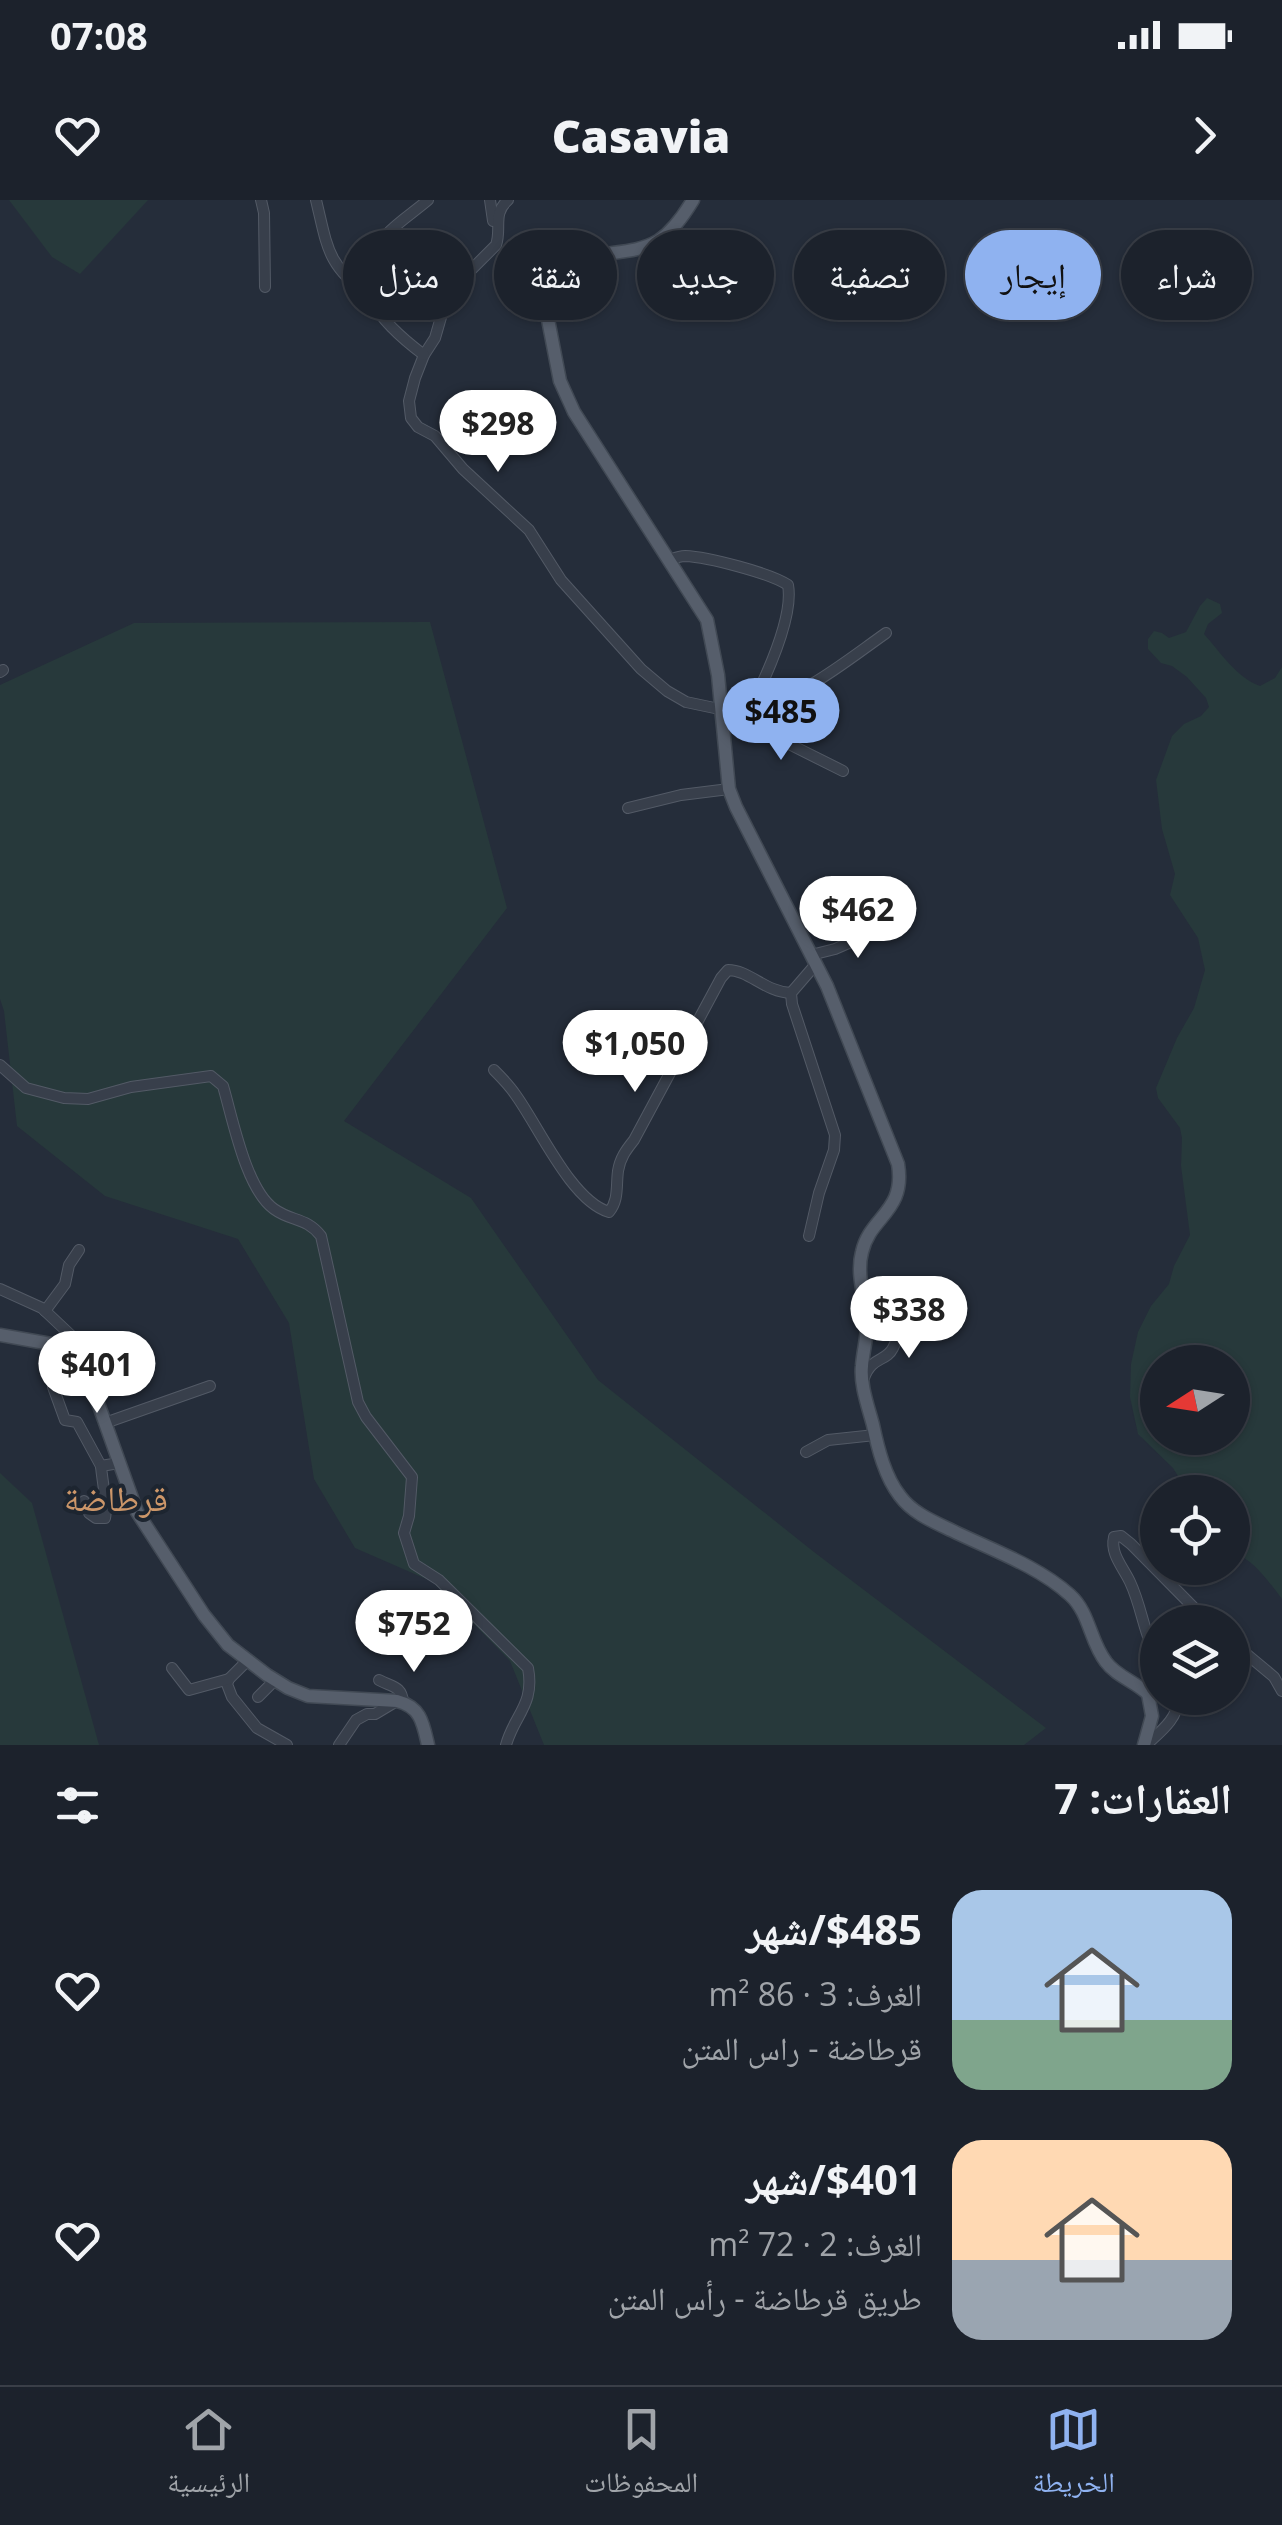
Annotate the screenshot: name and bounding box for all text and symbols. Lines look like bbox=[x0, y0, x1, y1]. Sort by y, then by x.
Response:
text: 07:08 bbox=[50, 9, 148, 61]
text: Casavia bbox=[552, 105, 730, 166]
icon: heart bbox=[50, 108, 105, 163]
icon: forward bbox=[1177, 108, 1232, 163]
chip: منزل bbox=[343, 230, 474, 320]
chip: شقة bbox=[494, 230, 617, 320]
chip: جديد bbox=[637, 230, 774, 320]
chip: تصفية bbox=[794, 230, 945, 320]
chip: إيجار bbox=[965, 230, 1101, 320]
chip: شراء bbox=[1121, 230, 1252, 320]
pin: $298 bbox=[439, 390, 557, 475]
text: $298 bbox=[461, 401, 535, 444]
pin: $485 bbox=[722, 678, 840, 763]
text: $485 bbox=[744, 689, 818, 732]
pin: $462 bbox=[799, 876, 917, 961]
text: $462 bbox=[821, 887, 895, 930]
pin: $1,050 bbox=[554, 1010, 716, 1095]
text: $1,050 bbox=[585, 1021, 685, 1064]
pin: $338 bbox=[850, 1276, 968, 1361]
text: $338 bbox=[872, 1287, 946, 1330]
pin: $401 bbox=[38, 1331, 156, 1416]
text: $401 bbox=[60, 1342, 134, 1385]
north arrow bbox=[1140, 1345, 1250, 1455]
map controls bbox=[1140, 1345, 1250, 1715]
district label: قرطاضة bbox=[64, 1474, 168, 1521]
button: locate bbox=[1140, 1475, 1250, 1585]
pin: $752 bbox=[355, 1590, 473, 1675]
text: $752 bbox=[377, 1601, 451, 1644]
button: layers bbox=[1140, 1605, 1250, 1715]
text: العقارات: 7 bbox=[1054, 1769, 1232, 1826]
icon: filters bbox=[50, 1778, 105, 1833]
text: $485/شهر bbox=[746, 1900, 922, 1957]
icon: home bbox=[1032, 1930, 1152, 2050]
icon: heart bbox=[50, 1963, 105, 2018]
text: الغرف: 3 · 86 m² bbox=[709, 1972, 922, 2015]
text: قرطاضة - راس المتن bbox=[681, 2026, 922, 2069]
text: $401/شهر bbox=[746, 2150, 922, 2207]
icon: home bbox=[1032, 2180, 1152, 2300]
icon: heart bbox=[50, 2213, 105, 2268]
text: الغرف: 2 · 72 m² bbox=[709, 2222, 922, 2265]
text: طريق قرطاضة - رأس المتن bbox=[607, 2276, 922, 2319]
tab: الرئيسية bbox=[167, 2402, 250, 2510]
tab: المحفوظات bbox=[584, 2402, 698, 2510]
tab: الخريطة bbox=[1032, 2402, 1115, 2510]

